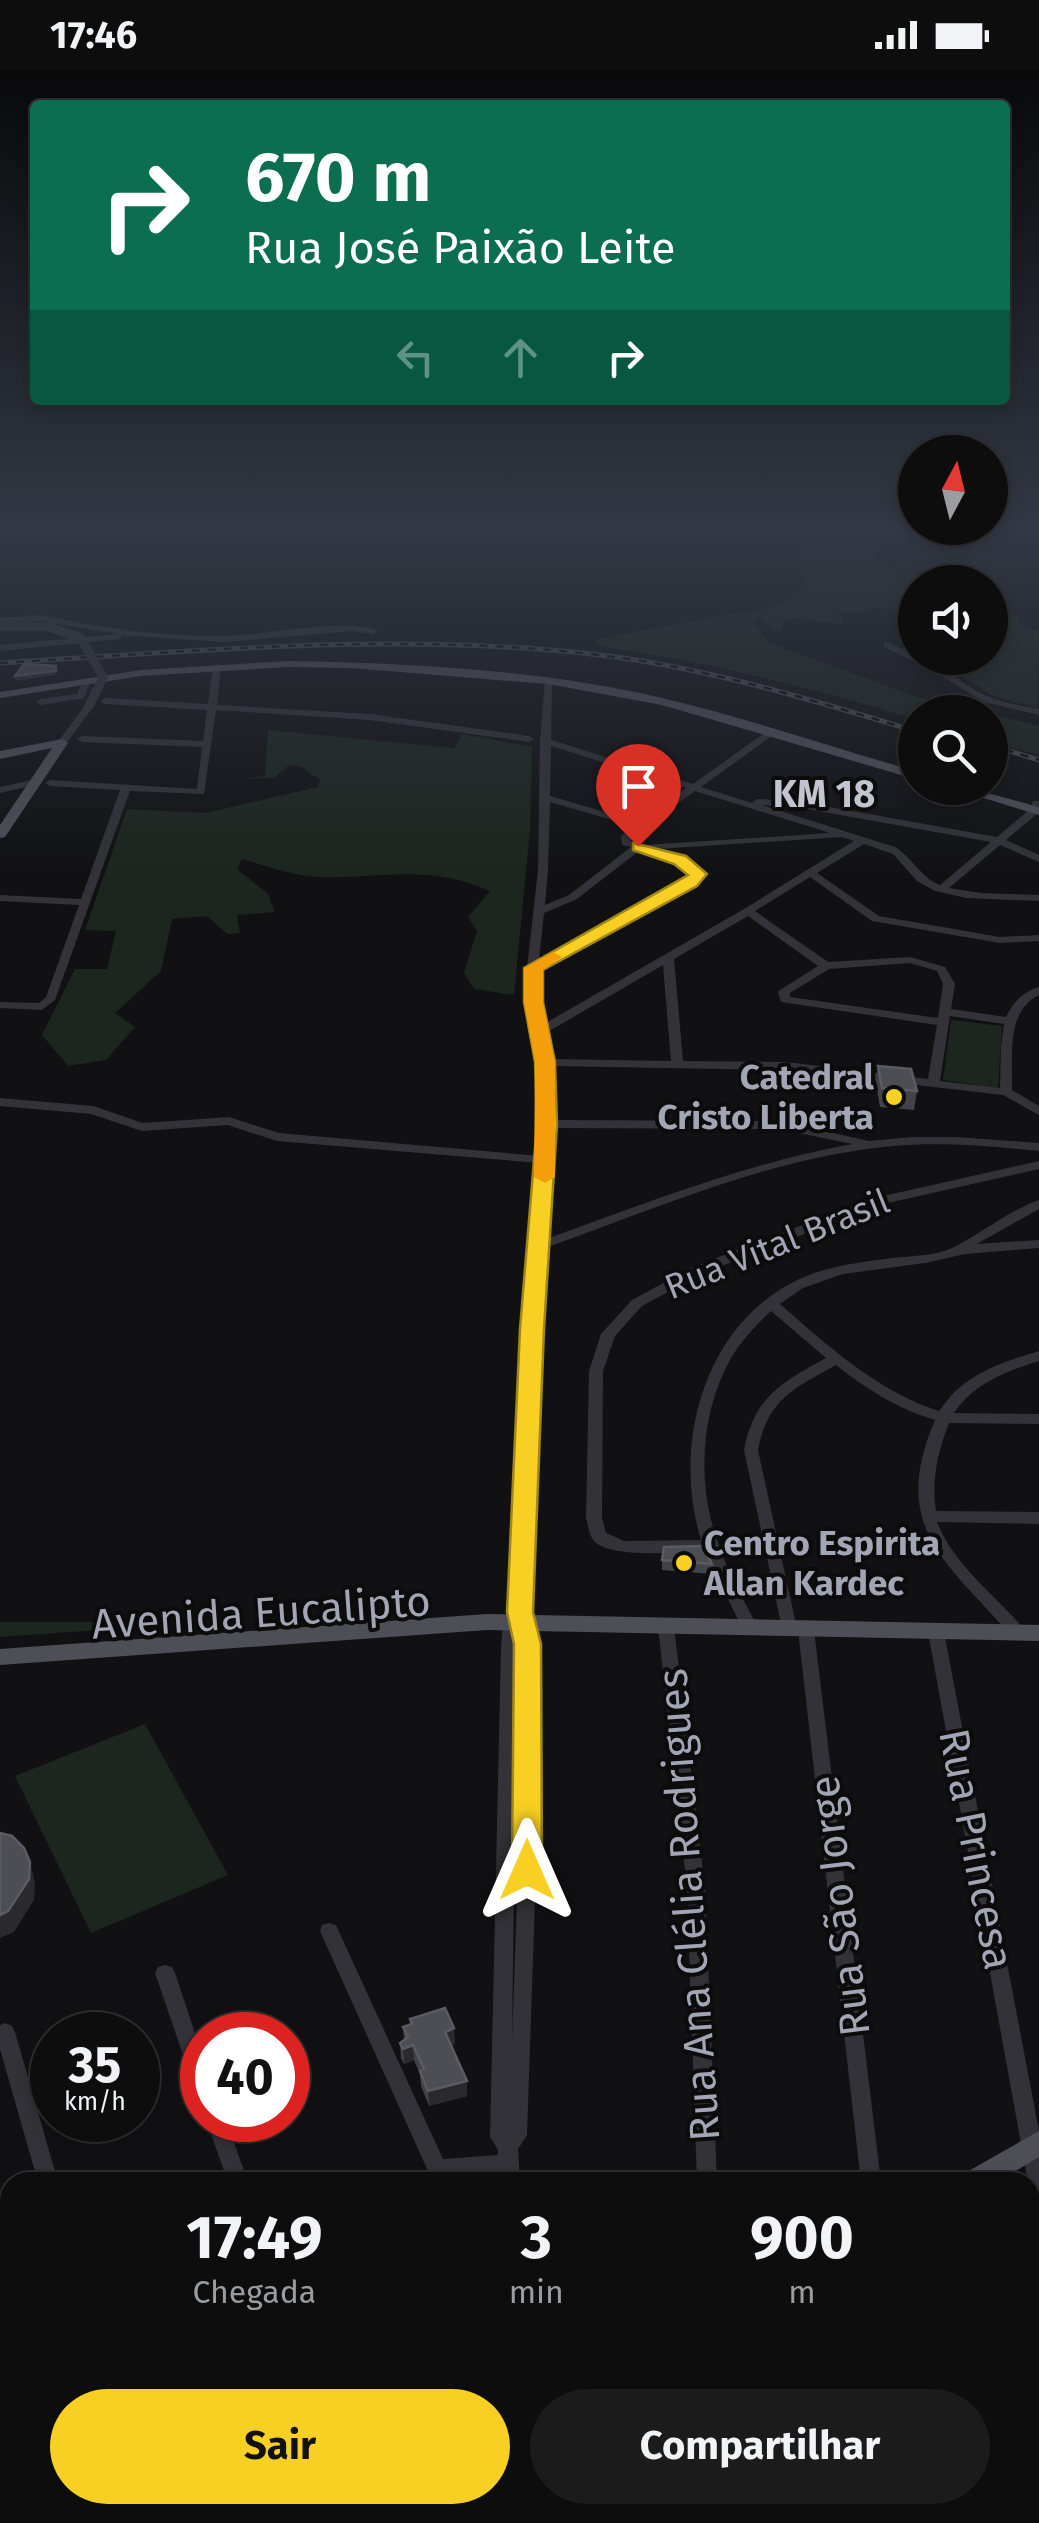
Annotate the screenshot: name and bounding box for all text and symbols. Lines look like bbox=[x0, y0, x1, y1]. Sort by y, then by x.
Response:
text: 17:46 bbox=[50, 12, 137, 58]
text: 670 m bbox=[245, 136, 431, 220]
icon: right bbox=[80, 140, 210, 270]
text: Rua José Paixão Leite bbox=[245, 221, 676, 275]
icon: left bbox=[388, 330, 443, 385]
icon: ahead bbox=[493, 330, 548, 385]
icon: right bbox=[598, 330, 653, 385]
north arrow bbox=[898, 435, 1008, 545]
map controls bbox=[898, 435, 1008, 805]
button: sound bbox=[898, 565, 1008, 675]
button: search bbox=[898, 695, 1008, 805]
pin bbox=[596, 744, 681, 847]
icon: arrive bbox=[611, 759, 666, 814]
district label: KM 18 bbox=[773, 771, 875, 817]
place label: Catedral Cristo Liberta bbox=[658, 1056, 875, 1138]
marker: Catedral Cristo Liberta bbox=[883, 1086, 905, 1108]
street label: Rua Vital Brasil bbox=[659, 1180, 895, 1308]
place label: Centro Espirita Allan Kardec bbox=[703, 1522, 940, 1604]
marker: Centro Espirita Allan Kardec bbox=[673, 1552, 695, 1574]
street label: Avenida Eucalipto bbox=[90, 1576, 432, 1650]
street label: Rua Ana Clélia Rodrigues bbox=[648, 1667, 730, 2143]
street label: Rua Princesa bbox=[928, 1725, 1024, 1974]
street label: Rua São Jorge bbox=[799, 1773, 881, 2039]
position arrow bbox=[475, 1818, 579, 1922]
speed limit sign: 40 bbox=[180, 2012, 310, 2142]
text: 35 bbox=[69, 2035, 121, 2095]
text: km/h bbox=[64, 2087, 126, 2117]
text: 17:49 bbox=[186, 2202, 322, 2274]
text: 3 bbox=[521, 2202, 552, 2274]
text: 900 bbox=[750, 2202, 854, 2274]
text: Chegada bbox=[192, 2273, 316, 2311]
text: min bbox=[509, 2273, 564, 2311]
text: m bbox=[788, 2273, 816, 2311]
button: Sair bbox=[50, 2389, 510, 2504]
button: Compartilhar bbox=[530, 2389, 990, 2504]

